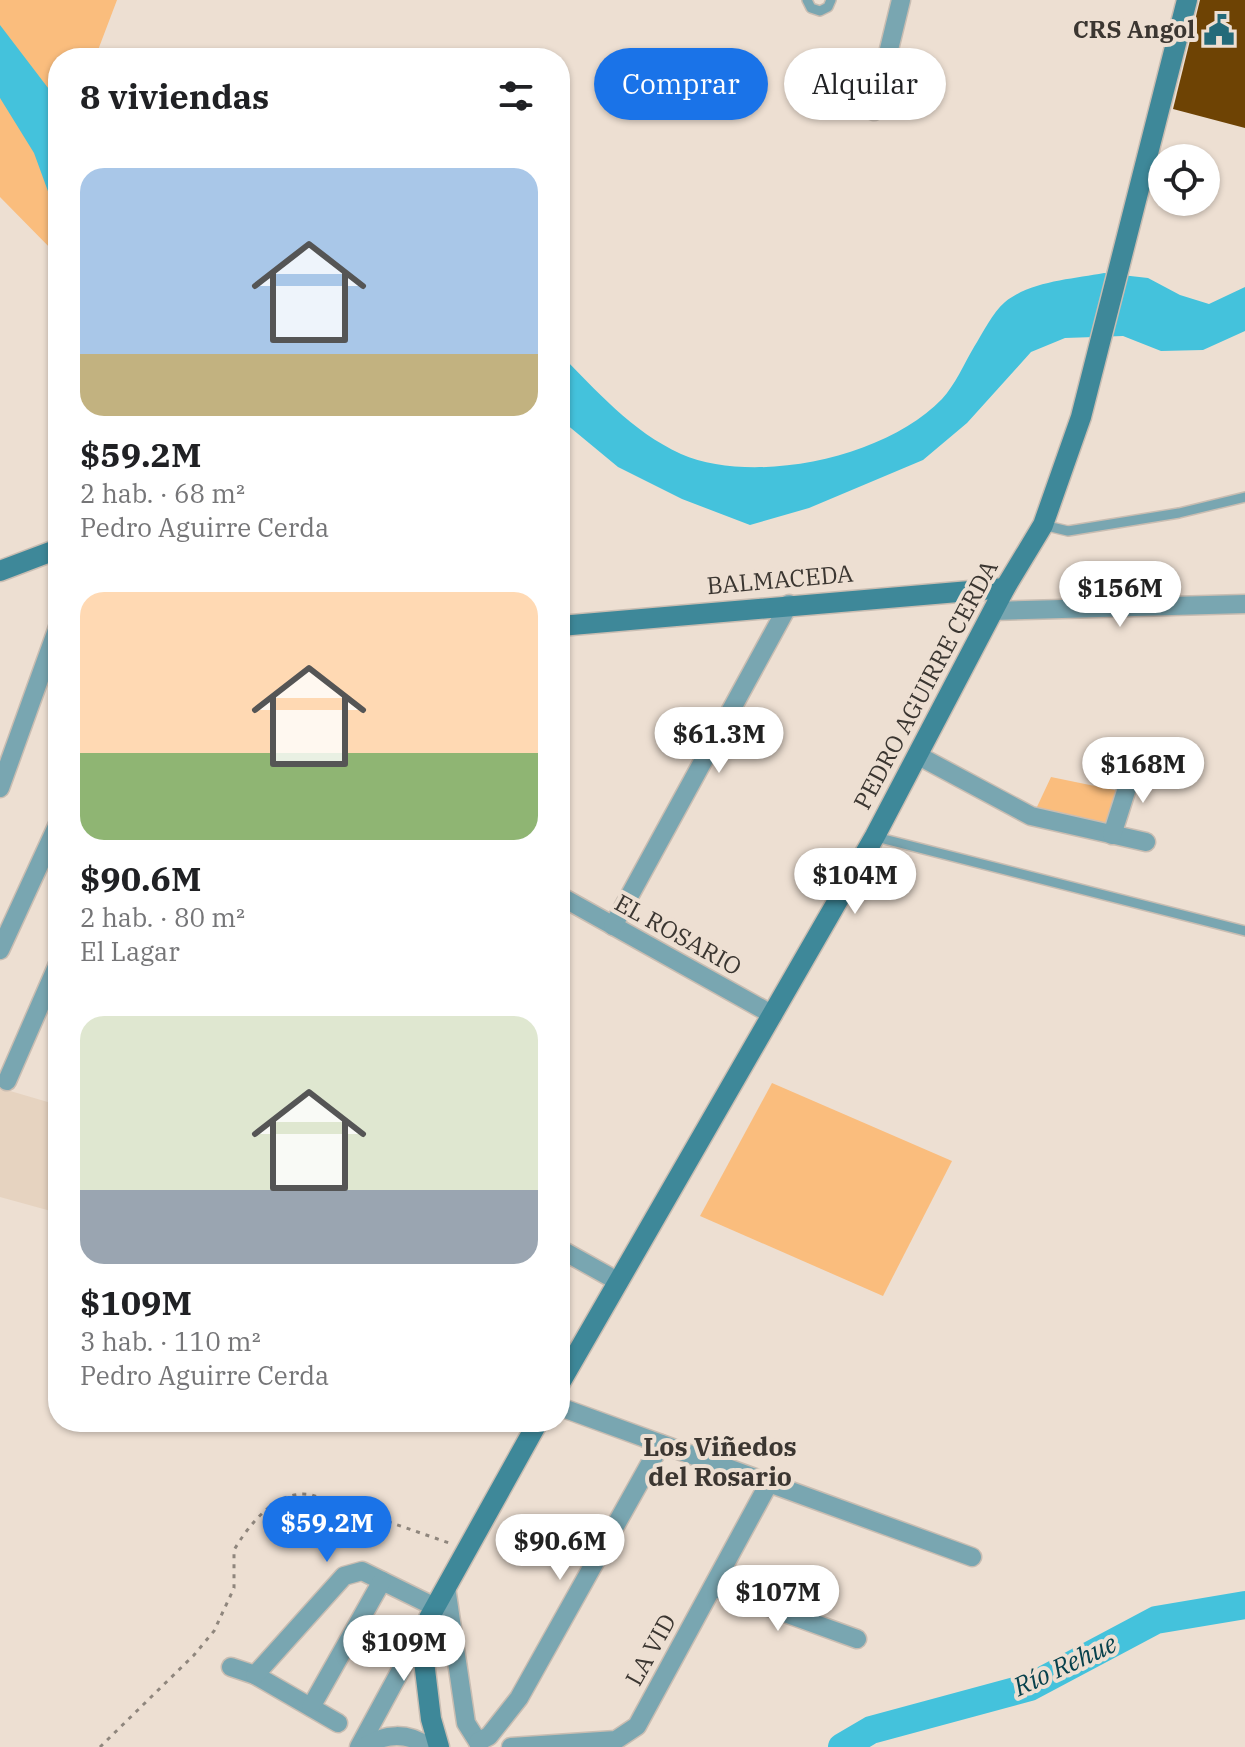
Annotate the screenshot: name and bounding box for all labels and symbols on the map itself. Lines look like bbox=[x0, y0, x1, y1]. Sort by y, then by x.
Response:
place label: CRS Angol bbox=[1073, 13, 1195, 45]
public building icon: CRS Angol bbox=[1202, 13, 1236, 47]
street label: PEDRO AGUIRRE CERDA bbox=[846, 554, 1005, 815]
street label: BALMACEDA bbox=[705, 557, 855, 601]
pin: $156M bbox=[1064, 561, 1176, 629]
pin: $61.3M bbox=[654, 707, 784, 775]
pin: $168M bbox=[1087, 737, 1199, 805]
pin: $104M bbox=[799, 848, 911, 916]
street label: EL ROSARIO bbox=[609, 886, 748, 982]
district label: Los Viñedos del Rosario bbox=[643, 1429, 797, 1493]
pin: $59.2M bbox=[262, 1496, 392, 1564]
pin: $90.6M bbox=[495, 1514, 625, 1582]
pin: $107M bbox=[722, 1565, 834, 1633]
street label: LA VID bbox=[617, 1608, 683, 1691]
pin: $109M bbox=[348, 1615, 460, 1683]
water label: Río Rehue bbox=[1006, 1625, 1122, 1703]

